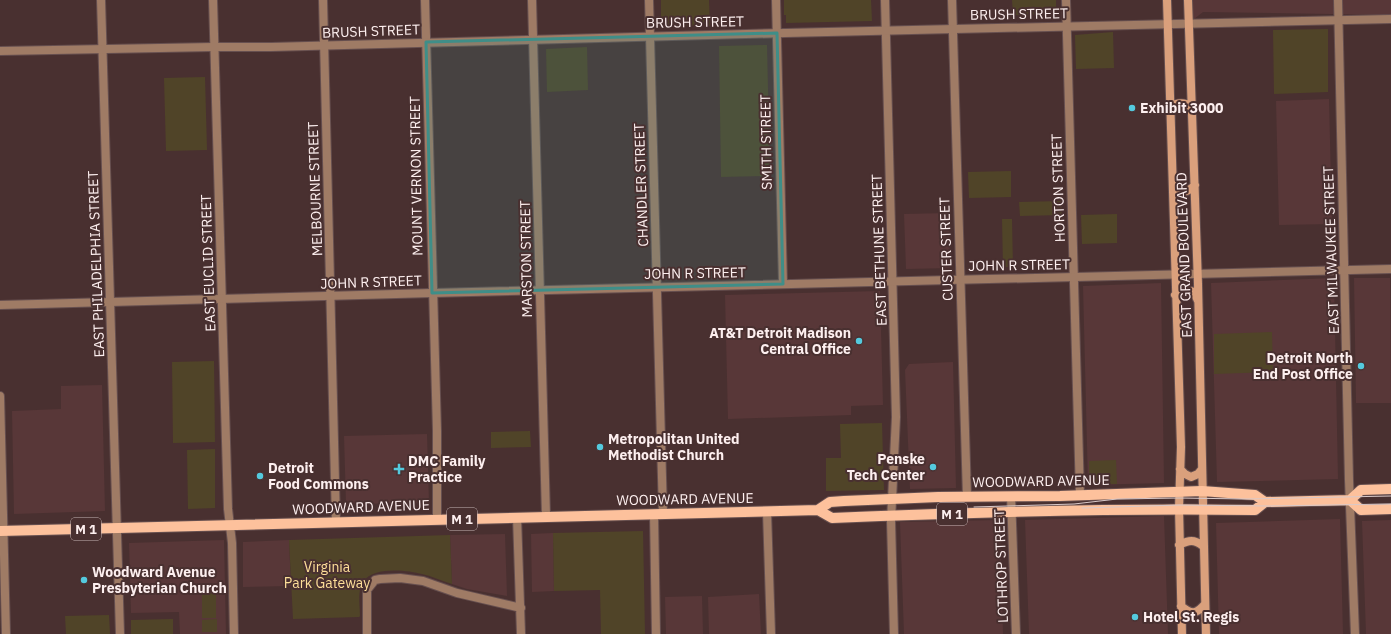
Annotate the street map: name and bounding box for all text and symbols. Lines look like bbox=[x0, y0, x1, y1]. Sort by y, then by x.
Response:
street label: BRUSH STREET bbox=[970, 4, 1068, 24]
street label: BRUSH STREET bbox=[646, 12, 744, 32]
street label: BRUSH STREET bbox=[322, 20, 420, 42]
street label: SMITH STREET bbox=[756, 94, 776, 190]
street label: MOUNT VERNON STREET bbox=[406, 96, 426, 256]
place label: Exhibit 3000 bbox=[1140, 99, 1223, 117]
marker: Exhibit 3000 bbox=[1127, 103, 1137, 113]
street label: MELBOURNE STREET bbox=[304, 121, 326, 257]
street label: CHANDLER STREET bbox=[630, 123, 652, 247]
street label: HORTON STREET bbox=[1047, 133, 1069, 243]
street label: EAST MILWAUKEE STREET bbox=[1319, 165, 1343, 335]
street label: EAST PHILADELPHIA STREET bbox=[84, 170, 108, 358]
street label: EAST GRAND BOULEVARD bbox=[1172, 172, 1196, 338]
street label: EAST BETHUNE STREET bbox=[867, 174, 891, 326]
street label: EAST EUCLID STREET bbox=[197, 194, 219, 332]
street label: CUSTER STREET bbox=[935, 197, 957, 301]
street label: MARSTON STREET bbox=[516, 200, 536, 318]
street label: JOHN R STREET bbox=[968, 255, 1070, 275]
street label: JOHN R STREET bbox=[644, 263, 746, 283]
street label: JOHN R STREET bbox=[320, 271, 422, 293]
place label: AT&T Detroit Madison Central Office bbox=[709, 324, 851, 358]
marker: AT&T Detroit Madison Central Office bbox=[854, 336, 864, 346]
place label: Detroit North End Post Office bbox=[1253, 349, 1353, 383]
marker: Detroit North End Post Office bbox=[1356, 361, 1366, 371]
place label: Metropolitan United Methodist Church bbox=[608, 430, 740, 464]
marker: Metropolitan United Methodist Church bbox=[595, 442, 605, 452]
place label: Penske Tech Center bbox=[847, 450, 925, 484]
place label: DMC Family Practice bbox=[408, 452, 486, 486]
place label: Detroit Food Commons bbox=[268, 459, 369, 493]
marker: Penske Tech Center bbox=[928, 462, 938, 472]
marker: DMC Family Practice bbox=[393, 463, 405, 475]
marker: Detroit Food Commons bbox=[255, 471, 265, 481]
street label: WOODWARD AVENUE bbox=[972, 471, 1110, 491]
street label: WOODWARD AVENUE bbox=[616, 489, 754, 509]
street label: WOODWARD AVENUE bbox=[292, 496, 430, 518]
road number: M 1 bbox=[937, 503, 967, 525]
road number: M 1 bbox=[447, 508, 477, 530]
street label: LOTHROP STREET bbox=[990, 509, 1012, 623]
road number: M 1 bbox=[71, 518, 101, 540]
park label: Virginia Park Gateway bbox=[284, 558, 370, 592]
place label: Woodward Avenue Presbyterian Church bbox=[92, 563, 227, 597]
marker: Woodward Avenue Presbyterian Church bbox=[79, 575, 89, 585]
place label: Hotel St. Regis bbox=[1143, 608, 1239, 626]
marker: Hotel St. Regis bbox=[1130, 612, 1140, 622]

